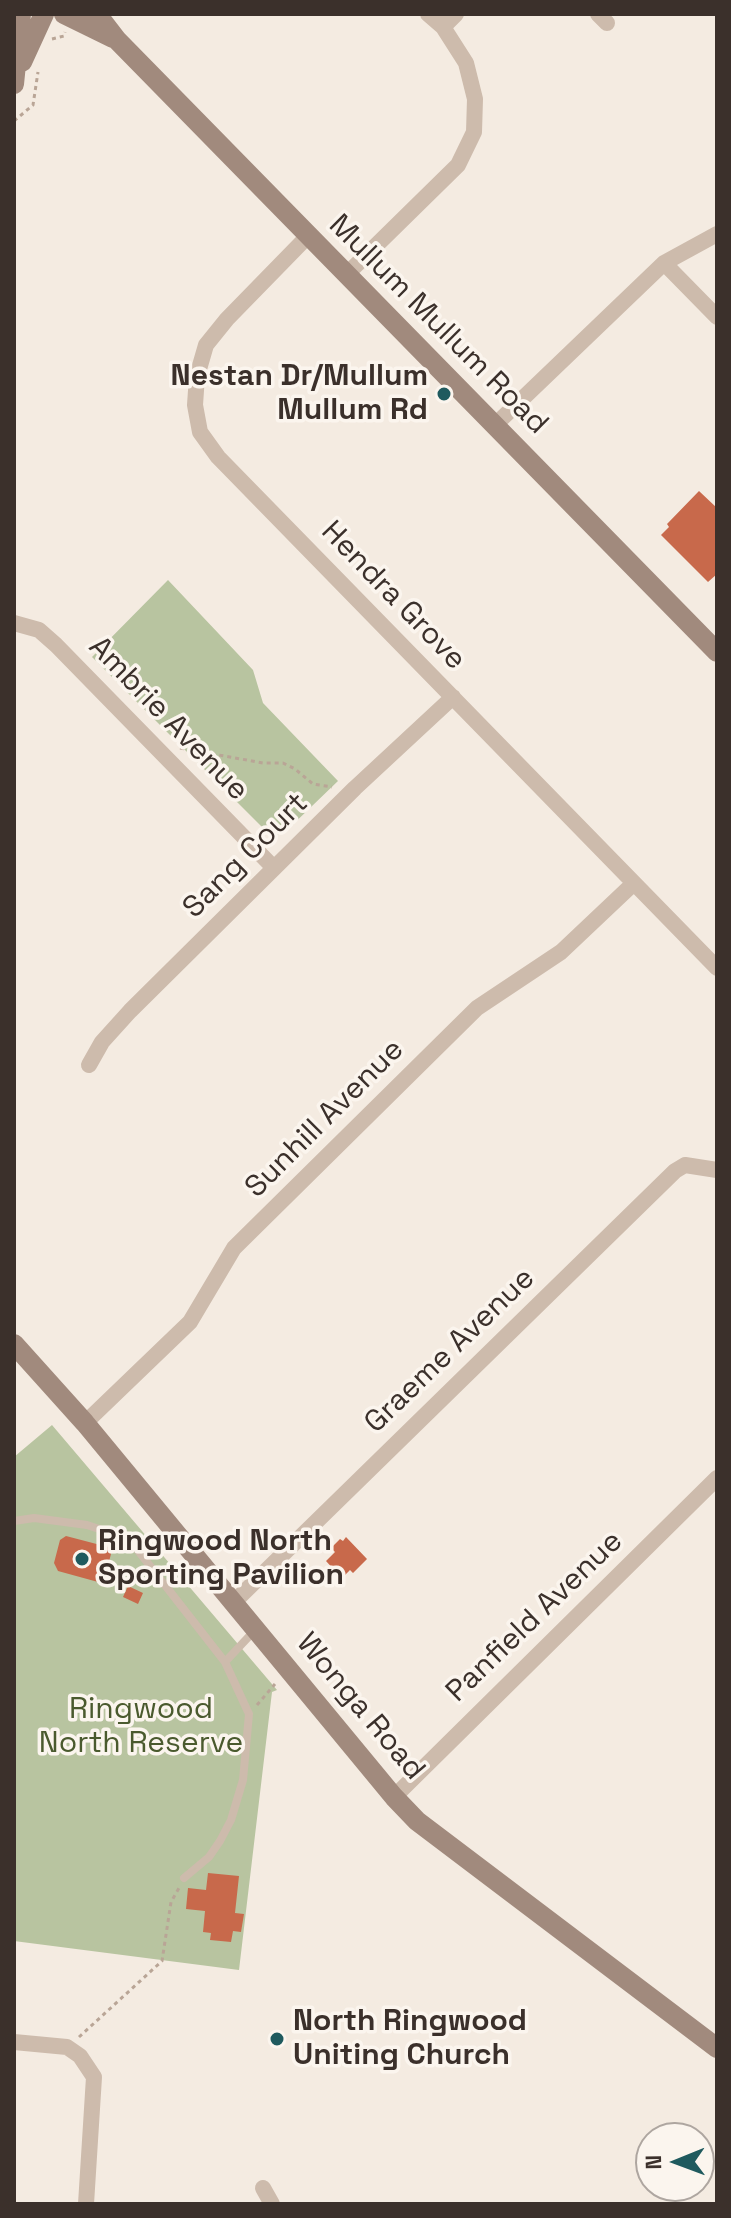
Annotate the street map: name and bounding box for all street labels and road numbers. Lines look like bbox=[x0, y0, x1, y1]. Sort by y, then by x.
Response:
street label: Mullum Mullum Road bbox=[321, 208, 555, 442]
street label: Hendra Grove bbox=[313, 514, 473, 678]
street label: Ambrie Avenue bbox=[81, 629, 255, 809]
street label: Sang Court bbox=[176, 786, 316, 926]
street label: Sunhill Avenue bbox=[238, 1032, 412, 1206]
street label: Graeme Avenue bbox=[357, 1261, 543, 1441]
street label: Panfield Avenue bbox=[439, 1524, 631, 1710]
street label: Wonga Road bbox=[288, 1626, 432, 1788]

